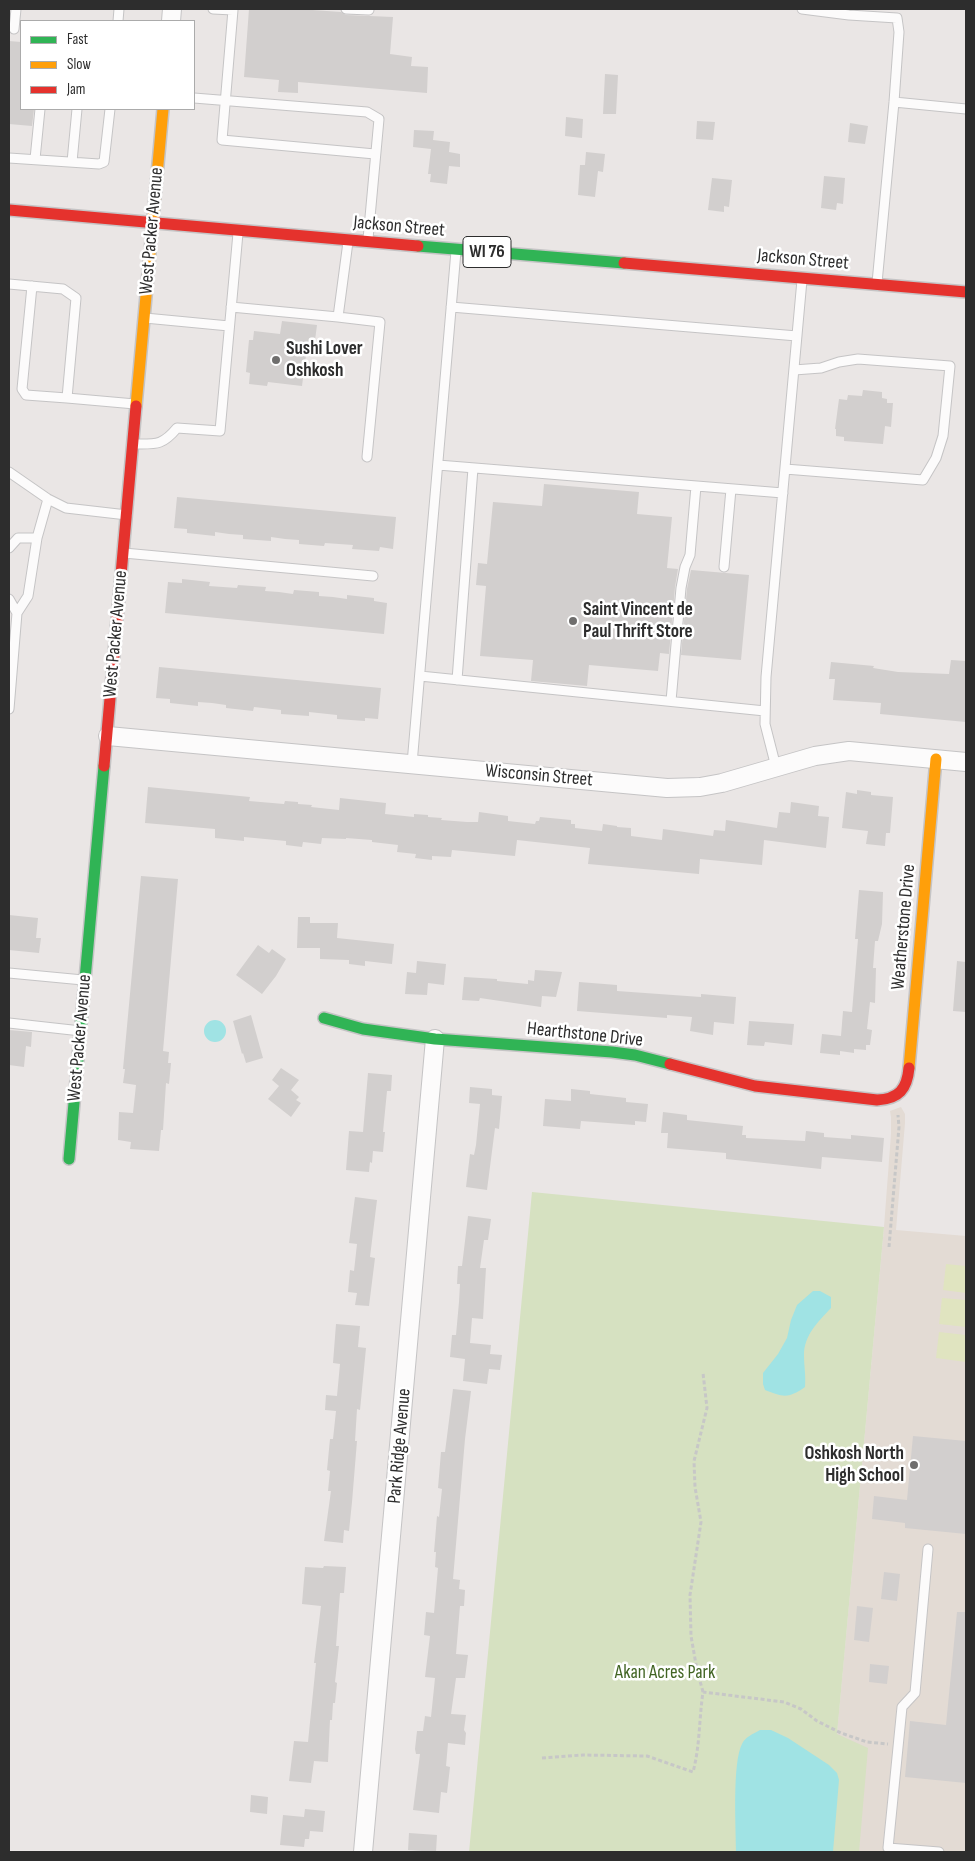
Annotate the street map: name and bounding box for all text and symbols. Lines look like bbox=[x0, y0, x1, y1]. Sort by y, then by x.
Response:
legend bbox=[20, 20, 195, 110]
text: Fast bbox=[67, 30, 88, 49]
text: Slow bbox=[67, 55, 91, 74]
text: Jam bbox=[67, 80, 85, 99]
street label: West Packer Avenue bbox=[135, 166, 169, 296]
street label: Jackson Street bbox=[352, 212, 446, 242]
road number: WI 76 bbox=[463, 236, 511, 268]
street label: Jackson Street bbox=[756, 245, 850, 275]
place label: Sushi Lover Oshkosh bbox=[286, 338, 363, 382]
marker: Sushi Lover Oshkosh bbox=[270, 354, 282, 366]
street label: West Packer Avenue bbox=[99, 569, 133, 699]
place label: Saint Vincent de Paul Thrift Store bbox=[583, 599, 693, 643]
marker: Saint Vincent de Paul Thrift Store bbox=[567, 615, 579, 627]
street label: Wisconsin Street bbox=[484, 760, 594, 792]
street label: Weatherstone Drive bbox=[887, 863, 921, 991]
street label: West Packer Avenue bbox=[63, 973, 97, 1103]
street label: Hearthstone Drive bbox=[526, 1018, 644, 1052]
street label: Park Ridge Avenue bbox=[384, 1387, 416, 1505]
place label: Oshkosh North High School bbox=[804, 1443, 904, 1487]
marker: Oshkosh North High School bbox=[908, 1459, 920, 1471]
park label: Akan Acres Park bbox=[615, 1662, 715, 1684]

